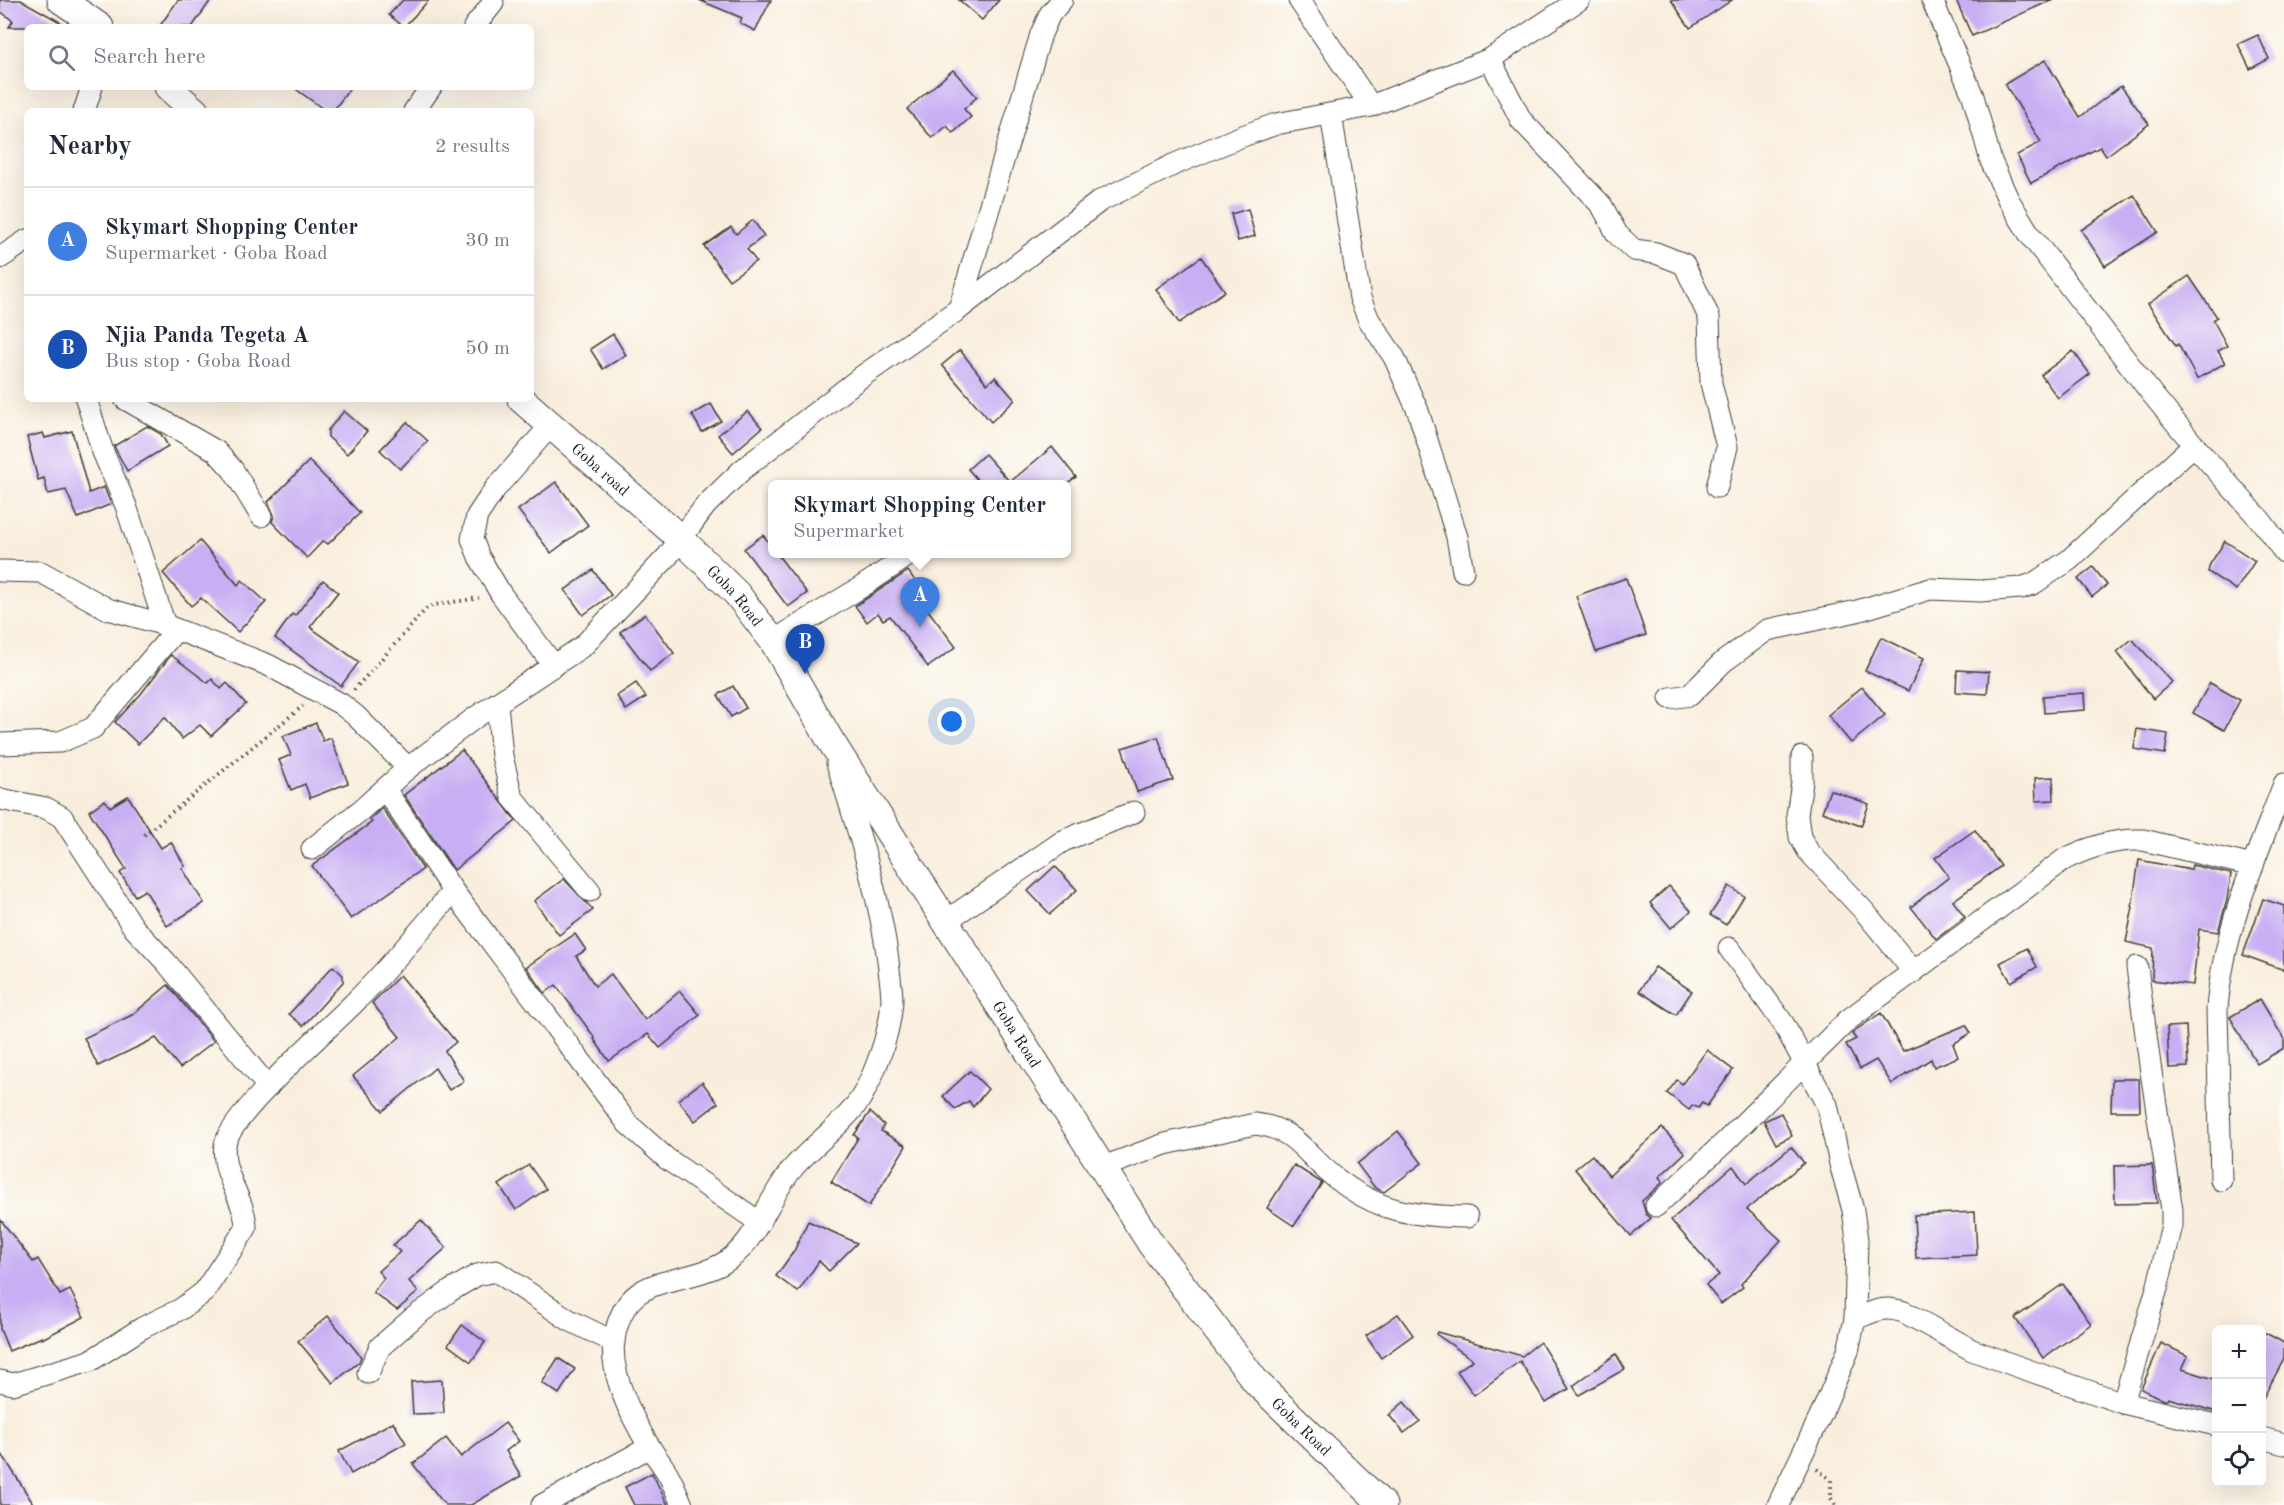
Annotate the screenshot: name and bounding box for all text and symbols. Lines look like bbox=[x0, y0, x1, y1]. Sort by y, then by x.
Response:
search box bbox=[24, 24, 534, 90]
icon: search bbox=[45, 41, 78, 74]
text: Search here bbox=[93, 46, 206, 68]
text: Nearby bbox=[48, 134, 132, 160]
text: 2 results bbox=[435, 137, 510, 157]
text: Skymart Shopping Center bbox=[105, 217, 358, 239]
text: A bbox=[60, 231, 75, 251]
text: 30 m bbox=[465, 231, 510, 251]
text: Supermarket · Goba Road bbox=[105, 244, 328, 264]
text: Njia Panda Tegeta A bbox=[105, 325, 309, 347]
text: B bbox=[60, 339, 75, 359]
text: 50 m bbox=[465, 339, 510, 359]
text: Bus stop · Goba Road bbox=[105, 352, 291, 372]
street label: Goba road bbox=[568, 441, 631, 500]
popup bbox=[768, 480, 1071, 558]
text: Skymart Shopping Center bbox=[793, 495, 1046, 517]
text: Supermarket bbox=[793, 522, 904, 542]
street label: Goba Road bbox=[703, 563, 765, 630]
pin: A bbox=[900, 578, 940, 627]
pin: B bbox=[786, 624, 824, 674]
your location bbox=[937, 707, 966, 736]
street label: Goba Road bbox=[988, 999, 1043, 1071]
map controls bbox=[2212, 1325, 2266, 1487]
button: + bbox=[2212, 1325, 2266, 1379]
button: − bbox=[2212, 1379, 2266, 1433]
street label: Goba Road bbox=[1267, 1396, 1333, 1460]
button: locate bbox=[2212, 1433, 2266, 1487]

